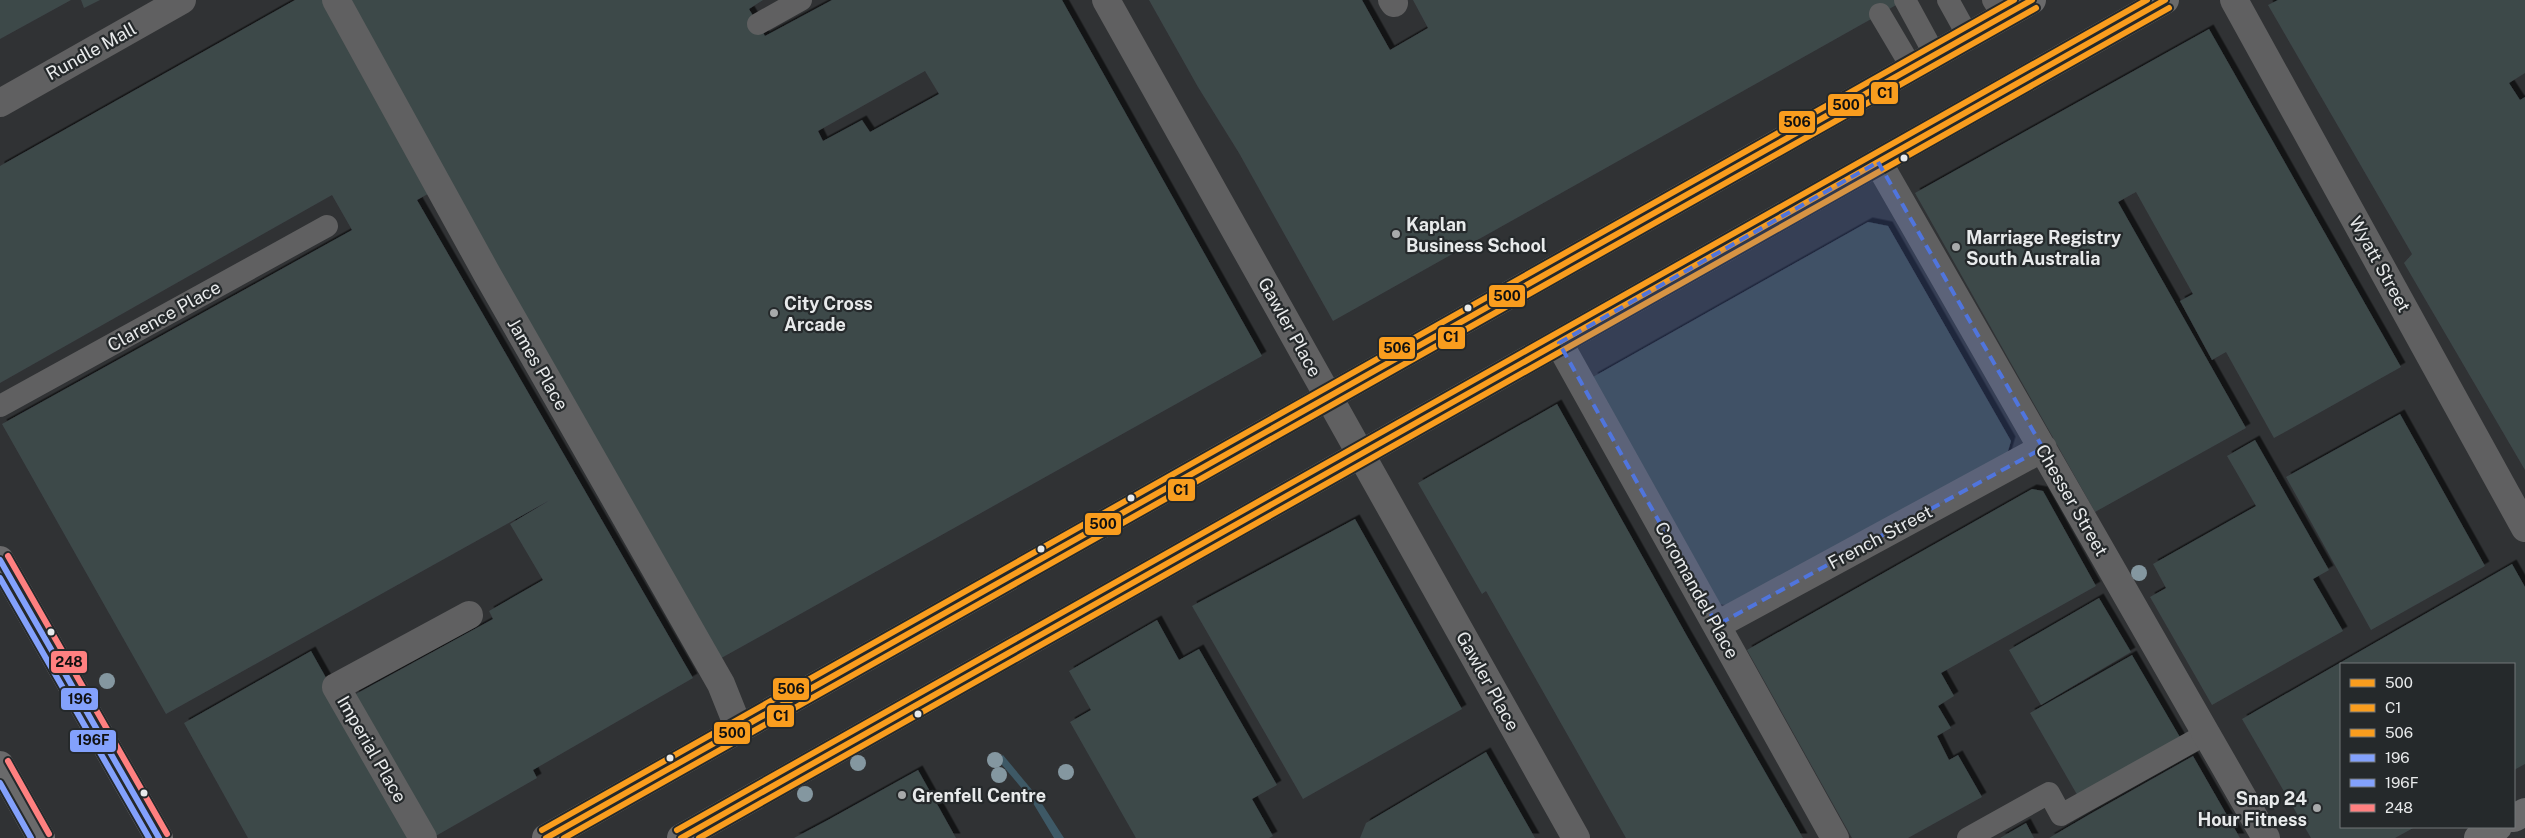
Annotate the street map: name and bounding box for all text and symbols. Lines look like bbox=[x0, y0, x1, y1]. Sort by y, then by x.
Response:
street label: Rundle Mall bbox=[42, 18, 140, 84]
line badge: C1 bbox=[1870, 81, 1899, 105]
text: C1 bbox=[1877, 85, 1893, 101]
line badge: 500 bbox=[1827, 93, 1865, 117]
text: 500 bbox=[1832, 97, 1860, 113]
line badge: 506 bbox=[1778, 110, 1816, 134]
text: 506 bbox=[1783, 114, 1811, 130]
unlabelled marker bbox=[1899, 153, 1909, 163]
street label: Wyatt Street bbox=[2345, 212, 2415, 316]
place label: Kaplan Business School bbox=[1406, 214, 1547, 256]
place label: Marriage Registry South Australia bbox=[1966, 227, 2121, 269]
marker: Kaplan Business School bbox=[1390, 228, 1402, 240]
marker: Marriage Registry South Australia bbox=[1950, 241, 1962, 253]
street label: Gawler Place bbox=[1254, 274, 1326, 380]
street label: Clarence Place bbox=[104, 276, 224, 356]
line badge: 500 bbox=[1488, 284, 1526, 308]
text: 500 bbox=[1493, 288, 1521, 304]
place label: City Cross Arcade bbox=[784, 293, 873, 335]
unlabelled marker bbox=[1463, 303, 1473, 313]
marker: City Cross Arcade bbox=[768, 307, 780, 319]
street label: James Place bbox=[503, 314, 573, 414]
line badge: C1 bbox=[1437, 326, 1466, 350]
text: C1 bbox=[1443, 329, 1459, 345]
line badge: 506 bbox=[1378, 336, 1416, 360]
text: 506 bbox=[1383, 340, 1411, 356]
street label: Chesser Street bbox=[2032, 441, 2112, 559]
line badge: C1 bbox=[1167, 478, 1196, 502]
text: C1 bbox=[1173, 482, 1189, 498]
unlabelled marker bbox=[1126, 493, 1136, 503]
street label: French Street bbox=[1824, 501, 1936, 573]
line badge: 500 bbox=[1084, 512, 1122, 536]
text: 500 bbox=[1089, 516, 1117, 532]
street label: Coromandel Place bbox=[1651, 518, 1743, 662]
unlabelled marker bbox=[1036, 544, 1046, 554]
unlabelled marker bbox=[46, 627, 56, 637]
street label: Gawler Place bbox=[1452, 628, 1524, 734]
line badge: 248 bbox=[50, 650, 88, 674]
text: 248 bbox=[55, 654, 83, 670]
legend bbox=[2340, 663, 2515, 828]
text: 500 bbox=[2385, 674, 2413, 691]
line badge: 506 bbox=[772, 677, 810, 701]
text: 506 bbox=[777, 681, 805, 697]
line badge: 196 bbox=[60, 687, 99, 711]
text: 196 bbox=[68, 691, 92, 707]
street label: Imperial Place bbox=[333, 692, 411, 806]
text: C1 bbox=[2385, 699, 2401, 716]
line badge: C1 bbox=[766, 704, 795, 728]
text: C1 bbox=[773, 708, 789, 724]
unlabelled marker bbox=[913, 709, 923, 719]
line badge: 500 bbox=[713, 721, 751, 745]
text: 506 bbox=[2385, 724, 2413, 741]
text: 500 bbox=[718, 725, 746, 741]
line badge: 196F bbox=[69, 729, 117, 753]
text: 196F bbox=[76, 732, 110, 748]
text: 196 bbox=[2385, 749, 2410, 766]
unlabelled marker bbox=[665, 753, 675, 763]
text: 196F bbox=[2385, 774, 2419, 791]
place label: Grenfell Centre bbox=[912, 785, 1046, 806]
unlabelled marker bbox=[139, 788, 149, 798]
place label: Snap 24 Hour Fitness bbox=[2198, 788, 2307, 830]
marker: Grenfell Centre bbox=[896, 789, 908, 801]
text: 248 bbox=[2385, 799, 2413, 816]
marker: Snap 24 Hour Fitness bbox=[2311, 802, 2323, 814]

